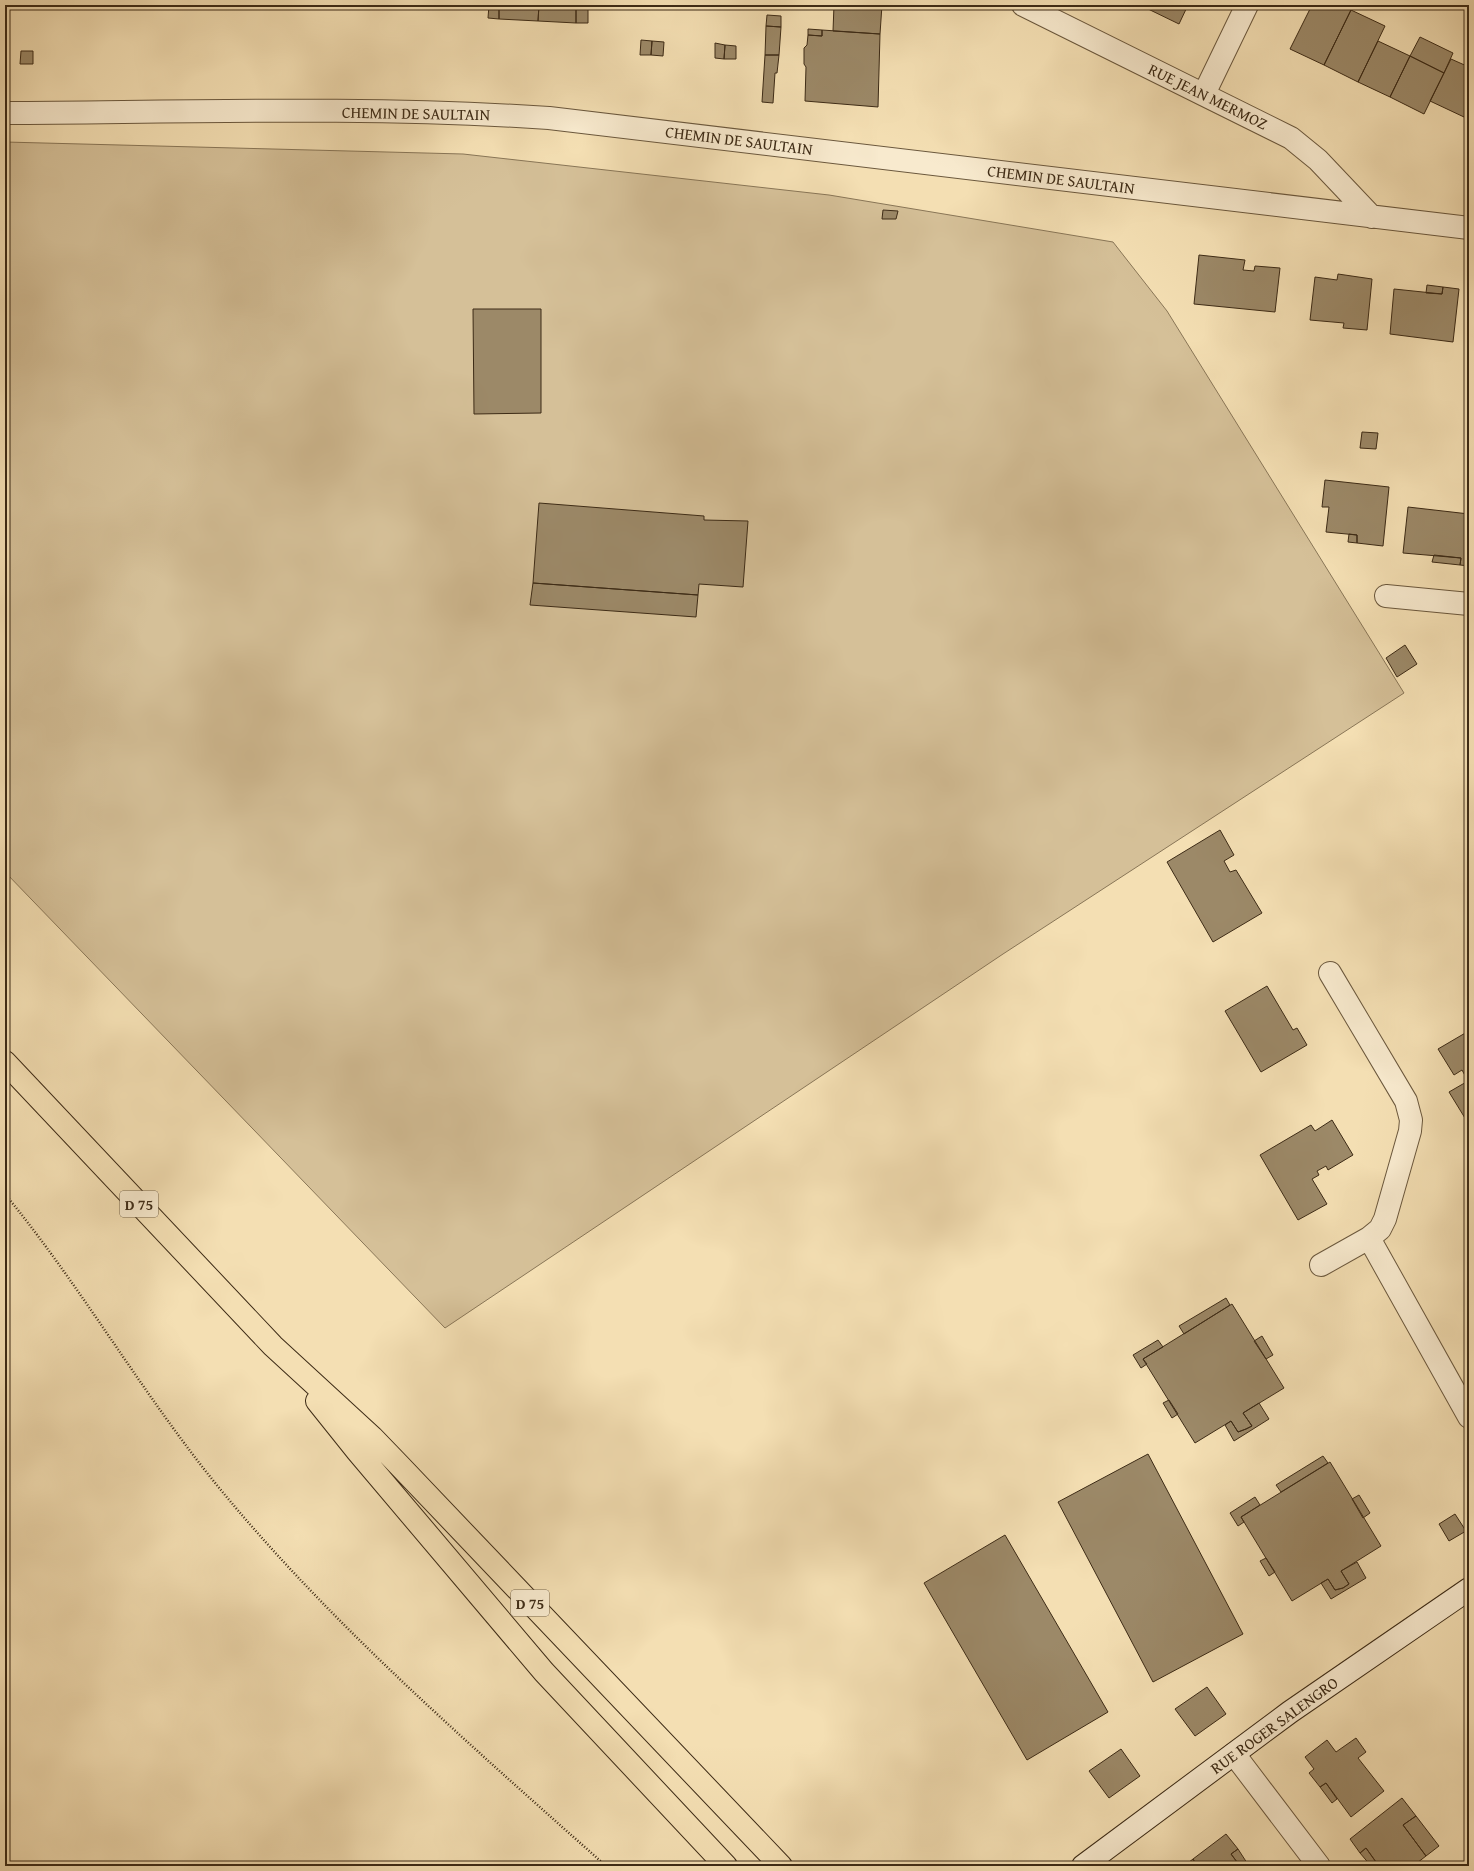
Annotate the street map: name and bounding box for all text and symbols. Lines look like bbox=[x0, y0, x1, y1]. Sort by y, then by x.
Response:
street label: RUE JEAN MERMOZ bbox=[1144, 57, 1272, 135]
street label: CHEMIN DE SAULTAIN bbox=[342, 100, 491, 126]
street label: CHEMIN DE SAULTAIN bbox=[664, 119, 814, 161]
street label: CHEMIN DE SAULTAIN bbox=[986, 158, 1136, 200]
road number: D 75 bbox=[120, 1191, 158, 1217]
road number: D 75 bbox=[511, 1590, 549, 1616]
street label: RUE ROGER SALENGRO bbox=[1205, 1670, 1343, 1780]

